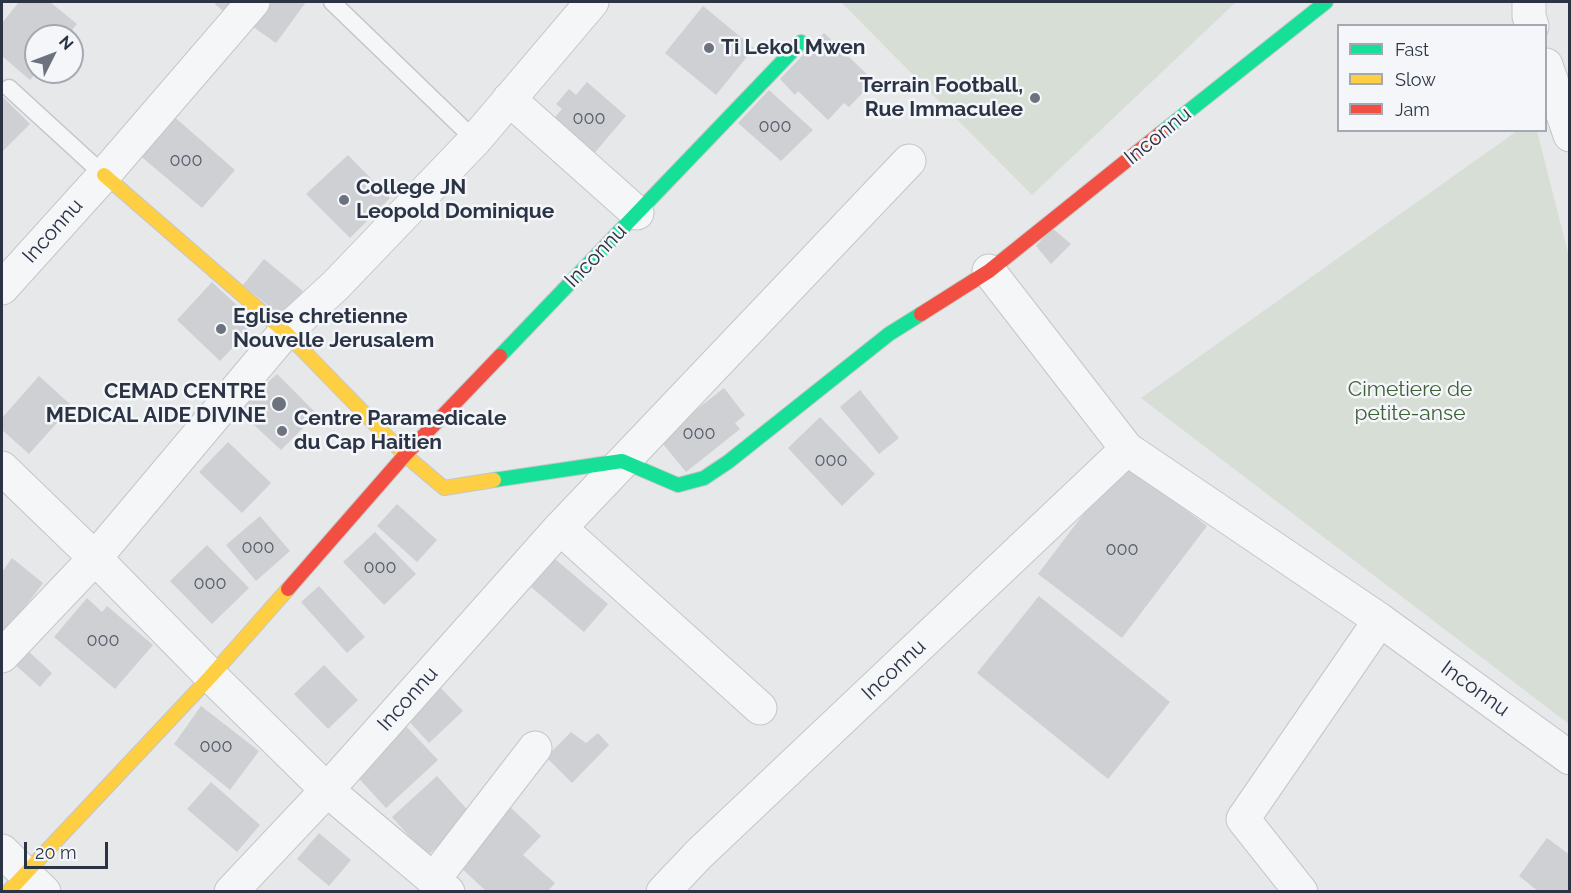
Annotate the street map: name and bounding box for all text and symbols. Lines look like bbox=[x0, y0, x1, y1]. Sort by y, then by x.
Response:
north arrow bbox=[24, 24, 84, 84]
legend bbox=[1337, 24, 1547, 132]
text: N bbox=[55, 32, 77, 54]
place label: Ti Lekol Mwen bbox=[721, 35, 865, 61]
text: Fast bbox=[1395, 39, 1429, 60]
marker: Ti Lekol Mwen bbox=[702, 41, 716, 55]
text: Slow bbox=[1395, 69, 1436, 90]
place label: Terrain Football, Rue Immaculee bbox=[860, 73, 1023, 123]
marker: Terrain Football, Rue Immaculee bbox=[1028, 91, 1042, 105]
text: Jam bbox=[1395, 99, 1430, 120]
street label: Inconnu bbox=[1120, 102, 1196, 170]
house number: 000 bbox=[572, 108, 606, 130]
house number: 000 bbox=[758, 116, 792, 138]
house number: 000 bbox=[169, 150, 203, 172]
place label: College JN Leopold Dominique bbox=[356, 175, 554, 225]
street label: Inconnu bbox=[17, 193, 89, 269]
marker: College JN Leopold Dominique bbox=[337, 193, 351, 207]
street label: Inconnu bbox=[560, 219, 632, 293]
place label: Eglise chretienne Nouvelle Jerusalem bbox=[233, 304, 434, 354]
marker: Eglise chretienne Nouvelle Jerusalem bbox=[214, 322, 228, 336]
park label: Cimetiere de petite-anse bbox=[1348, 377, 1472, 427]
place label: CEMAD CENTRE MEDICAL AIDE DIVINE bbox=[46, 379, 266, 429]
marker: CEMAD CENTRE MEDICAL AIDE DIVINE bbox=[270, 395, 288, 413]
place label: Centre Paramedicale du Cap Haitien bbox=[294, 406, 507, 456]
house number: 000 bbox=[682, 423, 716, 445]
marker: Centre Paramedicale du Cap Haitien bbox=[275, 424, 289, 438]
house number: 000 bbox=[814, 450, 848, 472]
house number: 000 bbox=[241, 537, 275, 559]
house number: 000 bbox=[1105, 539, 1139, 561]
house number: 000 bbox=[363, 557, 397, 579]
house number: 000 bbox=[193, 573, 227, 595]
house number: 000 bbox=[86, 630, 120, 652]
street label: Inconnu bbox=[857, 634, 931, 706]
street label: Inconnu bbox=[1436, 656, 1514, 722]
street label: Inconnu bbox=[372, 661, 444, 737]
house number: 000 bbox=[199, 736, 233, 758]
scale bar bbox=[27, 830, 111, 868]
text: 20 m bbox=[35, 842, 77, 863]

